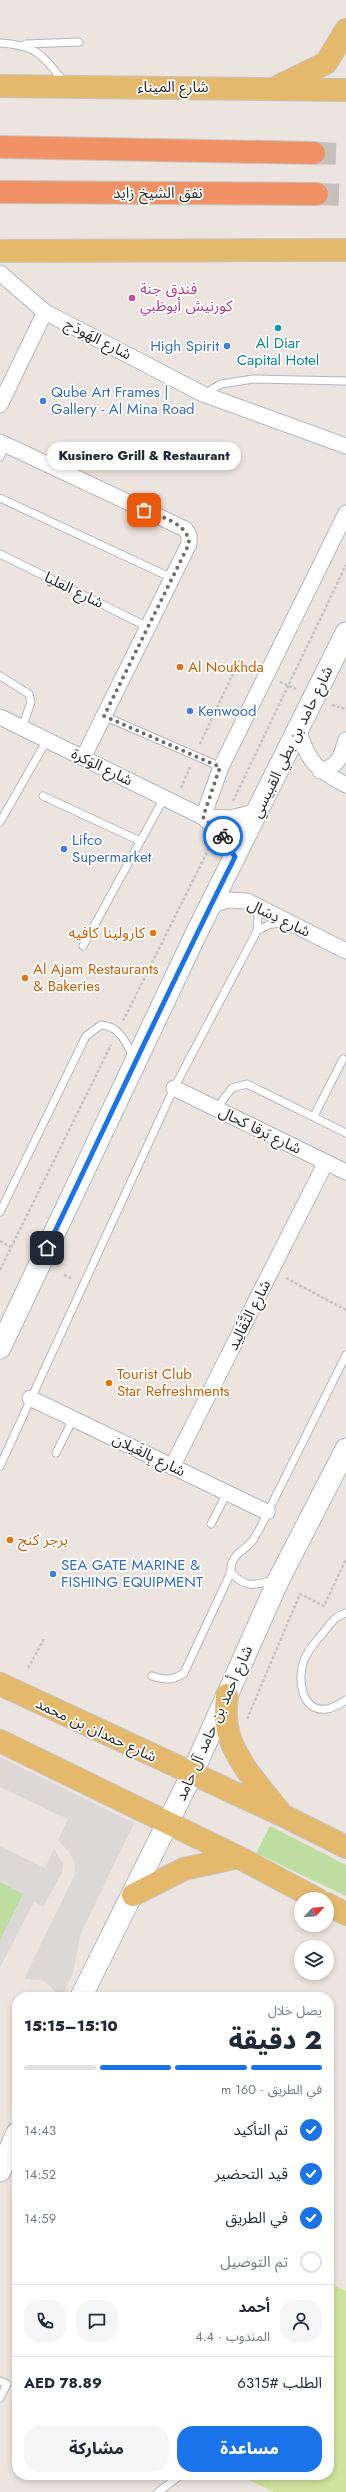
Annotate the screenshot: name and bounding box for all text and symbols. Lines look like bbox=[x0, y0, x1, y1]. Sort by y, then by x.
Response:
street label: شارع الميناء bbox=[137, 76, 209, 99]
street label: نفق الشيخ زايد bbox=[113, 182, 203, 205]
place label: فندق جنة كورنيش أبوظبي bbox=[140, 278, 233, 317]
marker: فندق جنة كورنيش أبوظبي bbox=[127, 293, 137, 303]
street label: شارع الهَودَج bbox=[60, 313, 136, 366]
marker: Al Diar Capital Hotel bbox=[273, 323, 283, 333]
place label: Al Diar Capital Hotel bbox=[237, 332, 319, 371]
place label: High Spirit bbox=[150, 335, 219, 357]
marker: High Spirit bbox=[222, 341, 232, 351]
place label: Qube Art Frames | Gallery - Al Mina Road bbox=[51, 381, 195, 420]
marker: Qube Art Frames | Gallery - Al Mina Road bbox=[38, 396, 48, 406]
callout: Kusinero Grill & Restaurant bbox=[47, 442, 241, 470]
text: Kusinero Grill & Restaurant bbox=[58, 446, 230, 465]
pin bbox=[127, 493, 161, 527]
icon: bag bbox=[133, 499, 155, 521]
street label: شارع العليا bbox=[40, 566, 108, 615]
place label: Al Noukhda bbox=[188, 656, 264, 678]
marker: Al Noukhda bbox=[175, 662, 185, 672]
street label: شارع حامد بن بطي القبيسي bbox=[246, 662, 339, 822]
place label: Kenwood bbox=[198, 700, 256, 722]
marker: Kenwood bbox=[185, 706, 195, 716]
street label: شارع الوَكرة bbox=[67, 743, 137, 792]
courier bbox=[203, 816, 243, 856]
icon: bike bbox=[212, 825, 234, 847]
place label: Lifco Supermarket bbox=[72, 829, 152, 868]
marker: Lifco Supermarket bbox=[59, 844, 69, 854]
street label: شارع دِسَال bbox=[243, 893, 314, 944]
place label: كارولينا كافيه bbox=[69, 922, 146, 944]
marker: كارولينا كافيه bbox=[148, 928, 158, 938]
place label: Al Ajam Restaurants & Bakeries bbox=[33, 958, 159, 997]
marker: Al Ajam Restaurants & Bakeries bbox=[20, 973, 30, 983]
street label: شارع بَرقا كحال bbox=[215, 1101, 305, 1160]
pin bbox=[30, 1231, 64, 1265]
icon: home bbox=[36, 1237, 58, 1259]
street label: شارع التَّقَالِيد bbox=[222, 1276, 277, 1354]
place label: Tourist Club Star Refreshments bbox=[117, 1363, 230, 1402]
marker: Tourist Club Star Refreshments bbox=[104, 1378, 114, 1388]
street label: شارع بِالغَيلان bbox=[108, 1428, 189, 1483]
place label: برجر كنج bbox=[18, 1529, 68, 1552]
marker: برجر كنج bbox=[5, 1535, 15, 1545]
place label: SEA GATE MARINE & FISHING EQUIPMENT bbox=[61, 1554, 203, 1593]
marker: SEA GATE MARINE & FISHING EQUIPMENT bbox=[48, 1569, 58, 1579]
street label: شارع أحمد بن حامد آل حامد bbox=[170, 1642, 259, 1805]
street label: شارع حمدان بن محمد bbox=[32, 1692, 160, 1769]
north arrow bbox=[294, 1892, 334, 1932]
map controls bbox=[294, 1892, 334, 1980]
button: layers bbox=[294, 1940, 334, 1980]
text: يصل خلال bbox=[268, 2001, 322, 2020]
text: 15:10–15:15 bbox=[24, 2015, 118, 2037]
text: 2 دقيقة bbox=[229, 2021, 322, 2059]
text: في الطريق · 160 m bbox=[221, 2080, 322, 2099]
text: تم التأكيد bbox=[233, 2119, 288, 2141]
icon: check bbox=[300, 2119, 322, 2141]
text: 14:43 bbox=[24, 2121, 56, 2140]
text: قيد التحضير bbox=[215, 2163, 288, 2185]
icon: check bbox=[300, 2163, 322, 2185]
text: 14:52 bbox=[24, 2165, 56, 2184]
text: في الطريق bbox=[226, 2207, 288, 2229]
icon: check bbox=[300, 2207, 322, 2229]
text: 14:59 bbox=[24, 2209, 56, 2228]
text: تم التوصيل bbox=[220, 2251, 288, 2273]
text: أحمد bbox=[239, 2296, 270, 2318]
button: phone bbox=[24, 2300, 66, 2342]
button: chat bbox=[76, 2300, 118, 2342]
button: person bbox=[280, 2300, 322, 2342]
text: المندوب · 4.4 bbox=[195, 2327, 270, 2346]
text: AED 78.89 bbox=[24, 2372, 102, 2394]
text: الطلب #6315 bbox=[237, 2372, 322, 2394]
button: مشاركة bbox=[24, 2426, 169, 2472]
button: مساعدة bbox=[177, 2426, 322, 2472]

